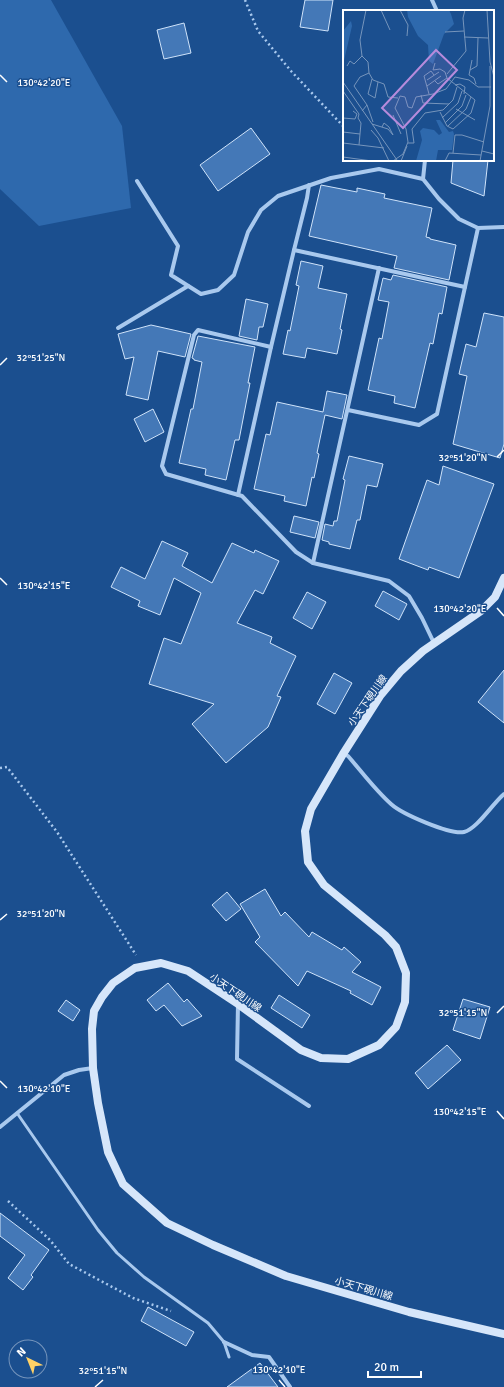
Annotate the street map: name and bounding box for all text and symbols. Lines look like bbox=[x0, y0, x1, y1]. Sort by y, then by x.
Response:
inset map bbox=[343, 10, 494, 161]
text: 130°42'20"E bbox=[17, 77, 71, 89]
text: 32°51'25"N bbox=[17, 352, 65, 364]
text: 32°51'20"N bbox=[439, 452, 487, 464]
text: 130°42'15"E bbox=[17, 580, 71, 592]
text: 130°42'20"E bbox=[433, 603, 487, 615]
street label: 小天下硯川線 bbox=[346, 673, 390, 729]
text: 32°51'20"N bbox=[17, 908, 65, 920]
street label: 小天下硯川線 bbox=[207, 971, 264, 1015]
text: 32°51'15"N bbox=[439, 1007, 487, 1019]
text: 130°42'10"E bbox=[17, 1083, 71, 1095]
text: 130°42'15"E bbox=[433, 1106, 487, 1118]
street label: 小天下硯川線 bbox=[333, 1275, 394, 1303]
north arrow bbox=[8, 1339, 48, 1379]
text: N bbox=[14, 1345, 29, 1359]
scale bar bbox=[368, 1353, 421, 1379]
text: 20 m bbox=[374, 1360, 399, 1375]
text: 130°42'10"E bbox=[252, 1364, 306, 1376]
text: 32°51'15"N bbox=[79, 1365, 127, 1377]

